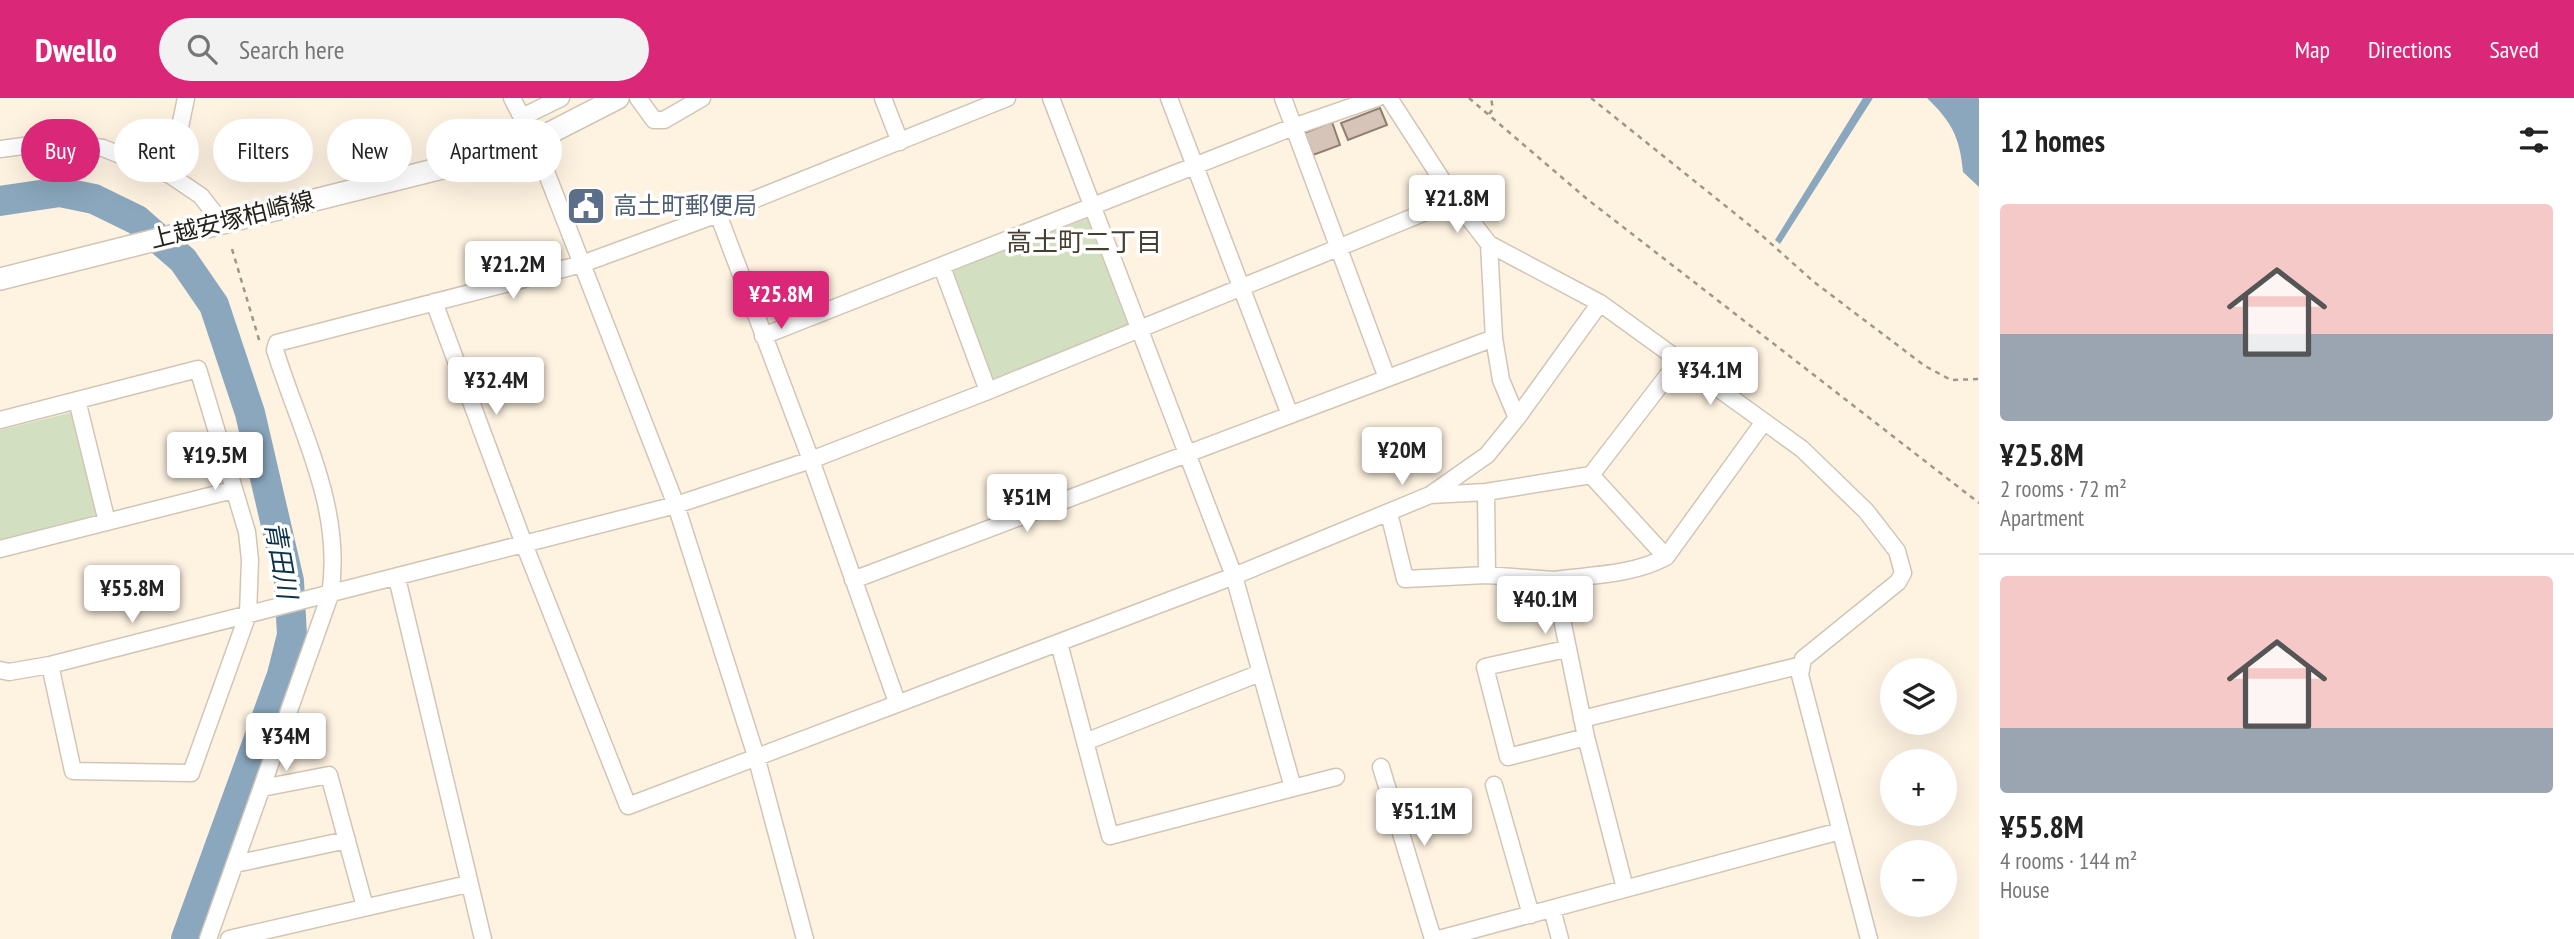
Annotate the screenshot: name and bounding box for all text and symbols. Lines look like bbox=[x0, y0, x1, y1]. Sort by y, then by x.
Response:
search box bbox=[159, 18, 649, 81]
text: Dwello bbox=[35, 28, 117, 71]
icon: search bbox=[183, 30, 221, 68]
text: Search here bbox=[239, 33, 345, 66]
text: Map bbox=[2295, 34, 2330, 65]
text: Directions bbox=[2368, 34, 2452, 65]
text: Saved bbox=[2490, 34, 2539, 65]
chip: Buy bbox=[21, 119, 100, 182]
chip: Rent bbox=[114, 119, 199, 182]
chip: Filters bbox=[213, 119, 313, 182]
chip: New bbox=[327, 119, 412, 182]
chip: Apartment bbox=[426, 119, 562, 182]
text: 12 homes bbox=[2000, 121, 2105, 160]
icon: filters bbox=[2515, 121, 2553, 159]
pin: ¥21.8M bbox=[1400, 176, 1514, 235]
text: ¥21.8M bbox=[1425, 183, 1489, 212]
street label: 上越安塚柏崎線 bbox=[147, 184, 317, 255]
public building icon: 高土町郵便局 bbox=[565, 185, 607, 227]
place label: 高土町郵便局 bbox=[613, 190, 757, 221]
district label: 高土町二丁目 bbox=[1006, 225, 1162, 258]
pin: ¥21.2M bbox=[456, 242, 570, 301]
text: ¥21.2M bbox=[481, 249, 545, 278]
icon: home bbox=[2214, 249, 2340, 375]
pin: ¥25.8M bbox=[724, 272, 838, 331]
text: ¥25.8M bbox=[749, 279, 813, 308]
pin: ¥34.1M bbox=[1653, 348, 1767, 407]
text: ¥34.1M bbox=[1678, 355, 1742, 384]
pin: ¥32.4M bbox=[439, 358, 553, 417]
text: ¥32.4M bbox=[464, 365, 528, 394]
pin: ¥20M bbox=[1361, 428, 1443, 487]
pin: ¥19.5M bbox=[158, 432, 272, 492]
text: ¥20M bbox=[1378, 435, 1426, 464]
text: ¥25.8M bbox=[2000, 435, 2084, 474]
text: ¥19.5M bbox=[183, 440, 247, 469]
pin: ¥51M bbox=[986, 474, 1068, 534]
text: 2 rooms · 72 m² bbox=[2000, 474, 2127, 503]
text: ¥51M bbox=[1003, 482, 1051, 511]
text: Apartment bbox=[2000, 503, 2084, 532]
water label: 青田川 bbox=[258, 519, 305, 604]
pin: ¥55.8M bbox=[75, 566, 189, 625]
text: ¥55.8M bbox=[100, 573, 164, 602]
pin: ¥40.1M bbox=[1488, 576, 1602, 636]
text: ¥40.1M bbox=[1513, 584, 1577, 613]
icon: home bbox=[2214, 621, 2340, 747]
map controls bbox=[1880, 658, 1957, 917]
button: layers bbox=[1880, 658, 1957, 735]
pin: ¥34M bbox=[245, 714, 327, 773]
text: ¥34M bbox=[262, 721, 310, 750]
button: + bbox=[1880, 749, 1957, 826]
pin: ¥51.1M bbox=[1367, 788, 1481, 848]
text: ¥51.1M bbox=[1392, 796, 1456, 825]
text: ¥55.8M bbox=[2000, 807, 2084, 846]
button: − bbox=[1880, 840, 1957, 917]
text: 4 rooms · 144 m² bbox=[2000, 846, 2137, 875]
text: House bbox=[2000, 875, 2050, 904]

